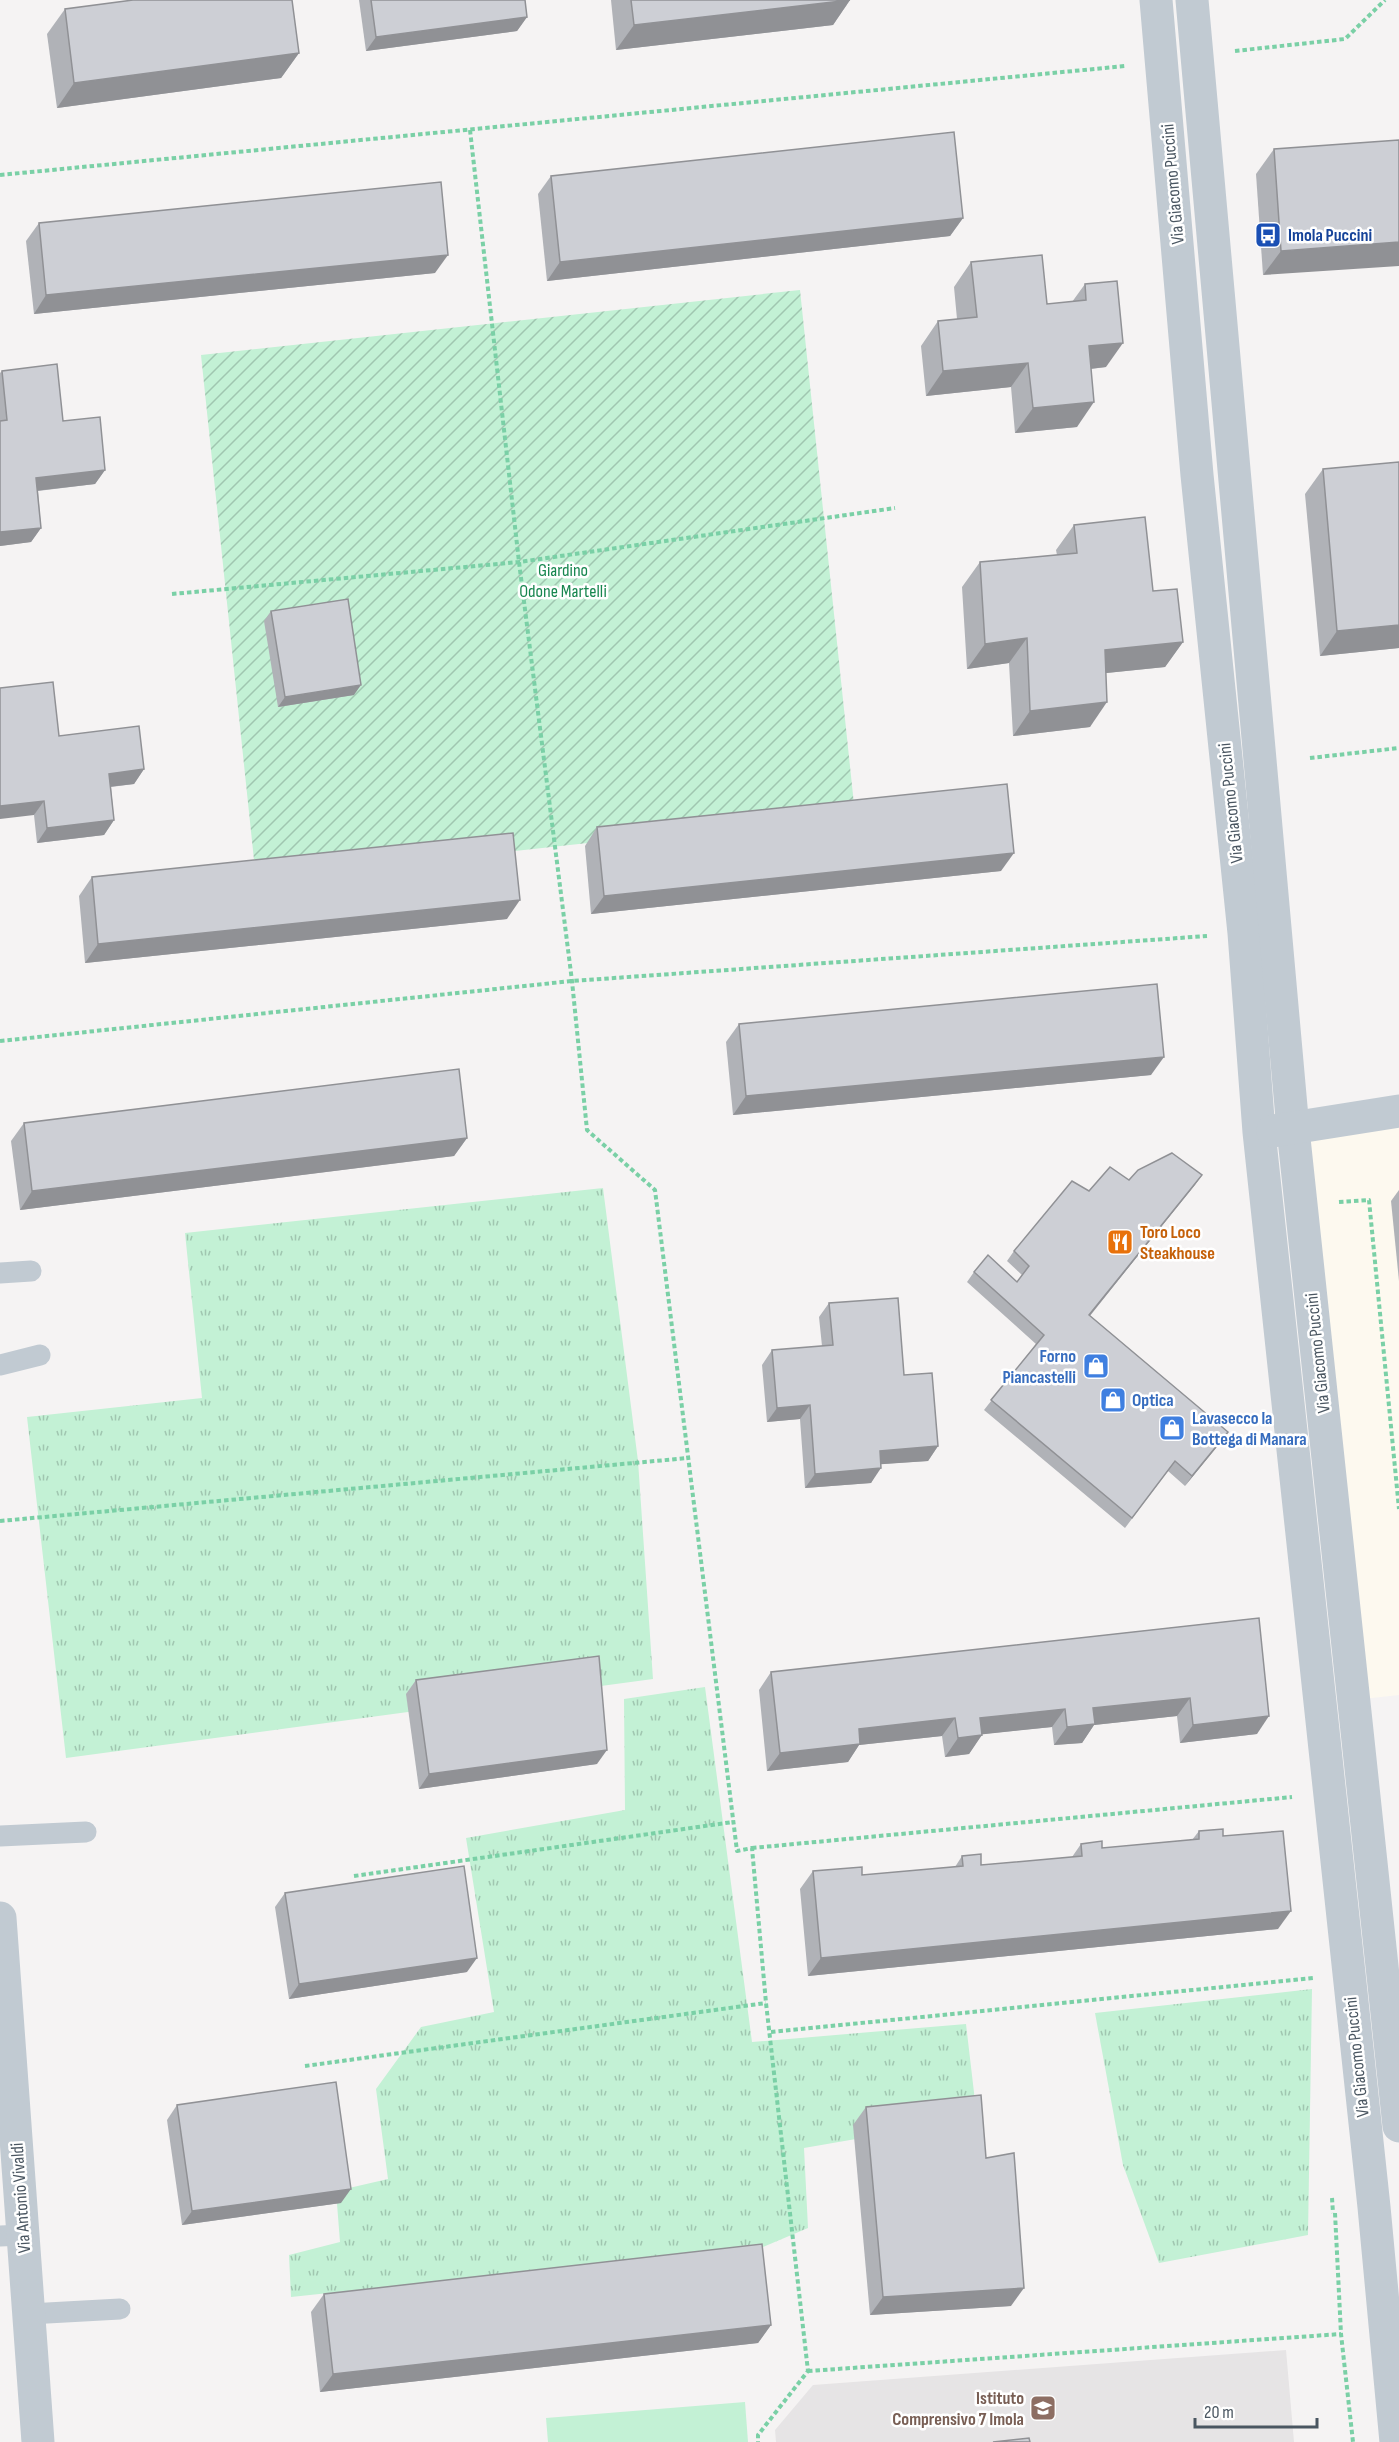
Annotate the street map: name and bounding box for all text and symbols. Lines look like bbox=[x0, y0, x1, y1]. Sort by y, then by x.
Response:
street label: Via Giacomo Puccini bbox=[1157, 123, 1189, 245]
bus stop icon: Imola Puccini bbox=[1253, 220, 1283, 250]
place label: Imola Puccini bbox=[1288, 225, 1372, 246]
park label: Giardino Odone Martelli bbox=[519, 560, 607, 602]
street label: Via Giacomo Puccini bbox=[1214, 742, 1248, 864]
place label: Toro Loco Steakhouse bbox=[1140, 1222, 1215, 1264]
restaurant icon: Toro Loco Steakhouse bbox=[1105, 1227, 1135, 1257]
street label: Via Giacomo Puccini bbox=[1301, 1292, 1335, 1414]
place label: Forno Piancastelli bbox=[1002, 1346, 1076, 1388]
shop icon: Forno Piancastelli bbox=[1081, 1351, 1111, 1381]
shop icon: Optica bbox=[1098, 1385, 1128, 1415]
place label: Optica bbox=[1132, 1390, 1174, 1411]
place label: Lavasecco la Bottega di Manara bbox=[1192, 1408, 1307, 1450]
shop icon: Lavasecco la Bottega di Manara bbox=[1157, 1413, 1187, 1443]
street label: Via Giacomo Puccini bbox=[1340, 1996, 1374, 2118]
street label: Via Antonio Vivaldi bbox=[7, 2142, 35, 2254]
place label: Istituto Comprensivo 7 Imola bbox=[892, 2388, 1024, 2430]
scale bar bbox=[1195, 2391, 1316, 2429]
school or university icon: Istituto Comprensivo 7 Imola bbox=[1028, 2393, 1058, 2423]
text: 20 m bbox=[1204, 2402, 1234, 2423]

